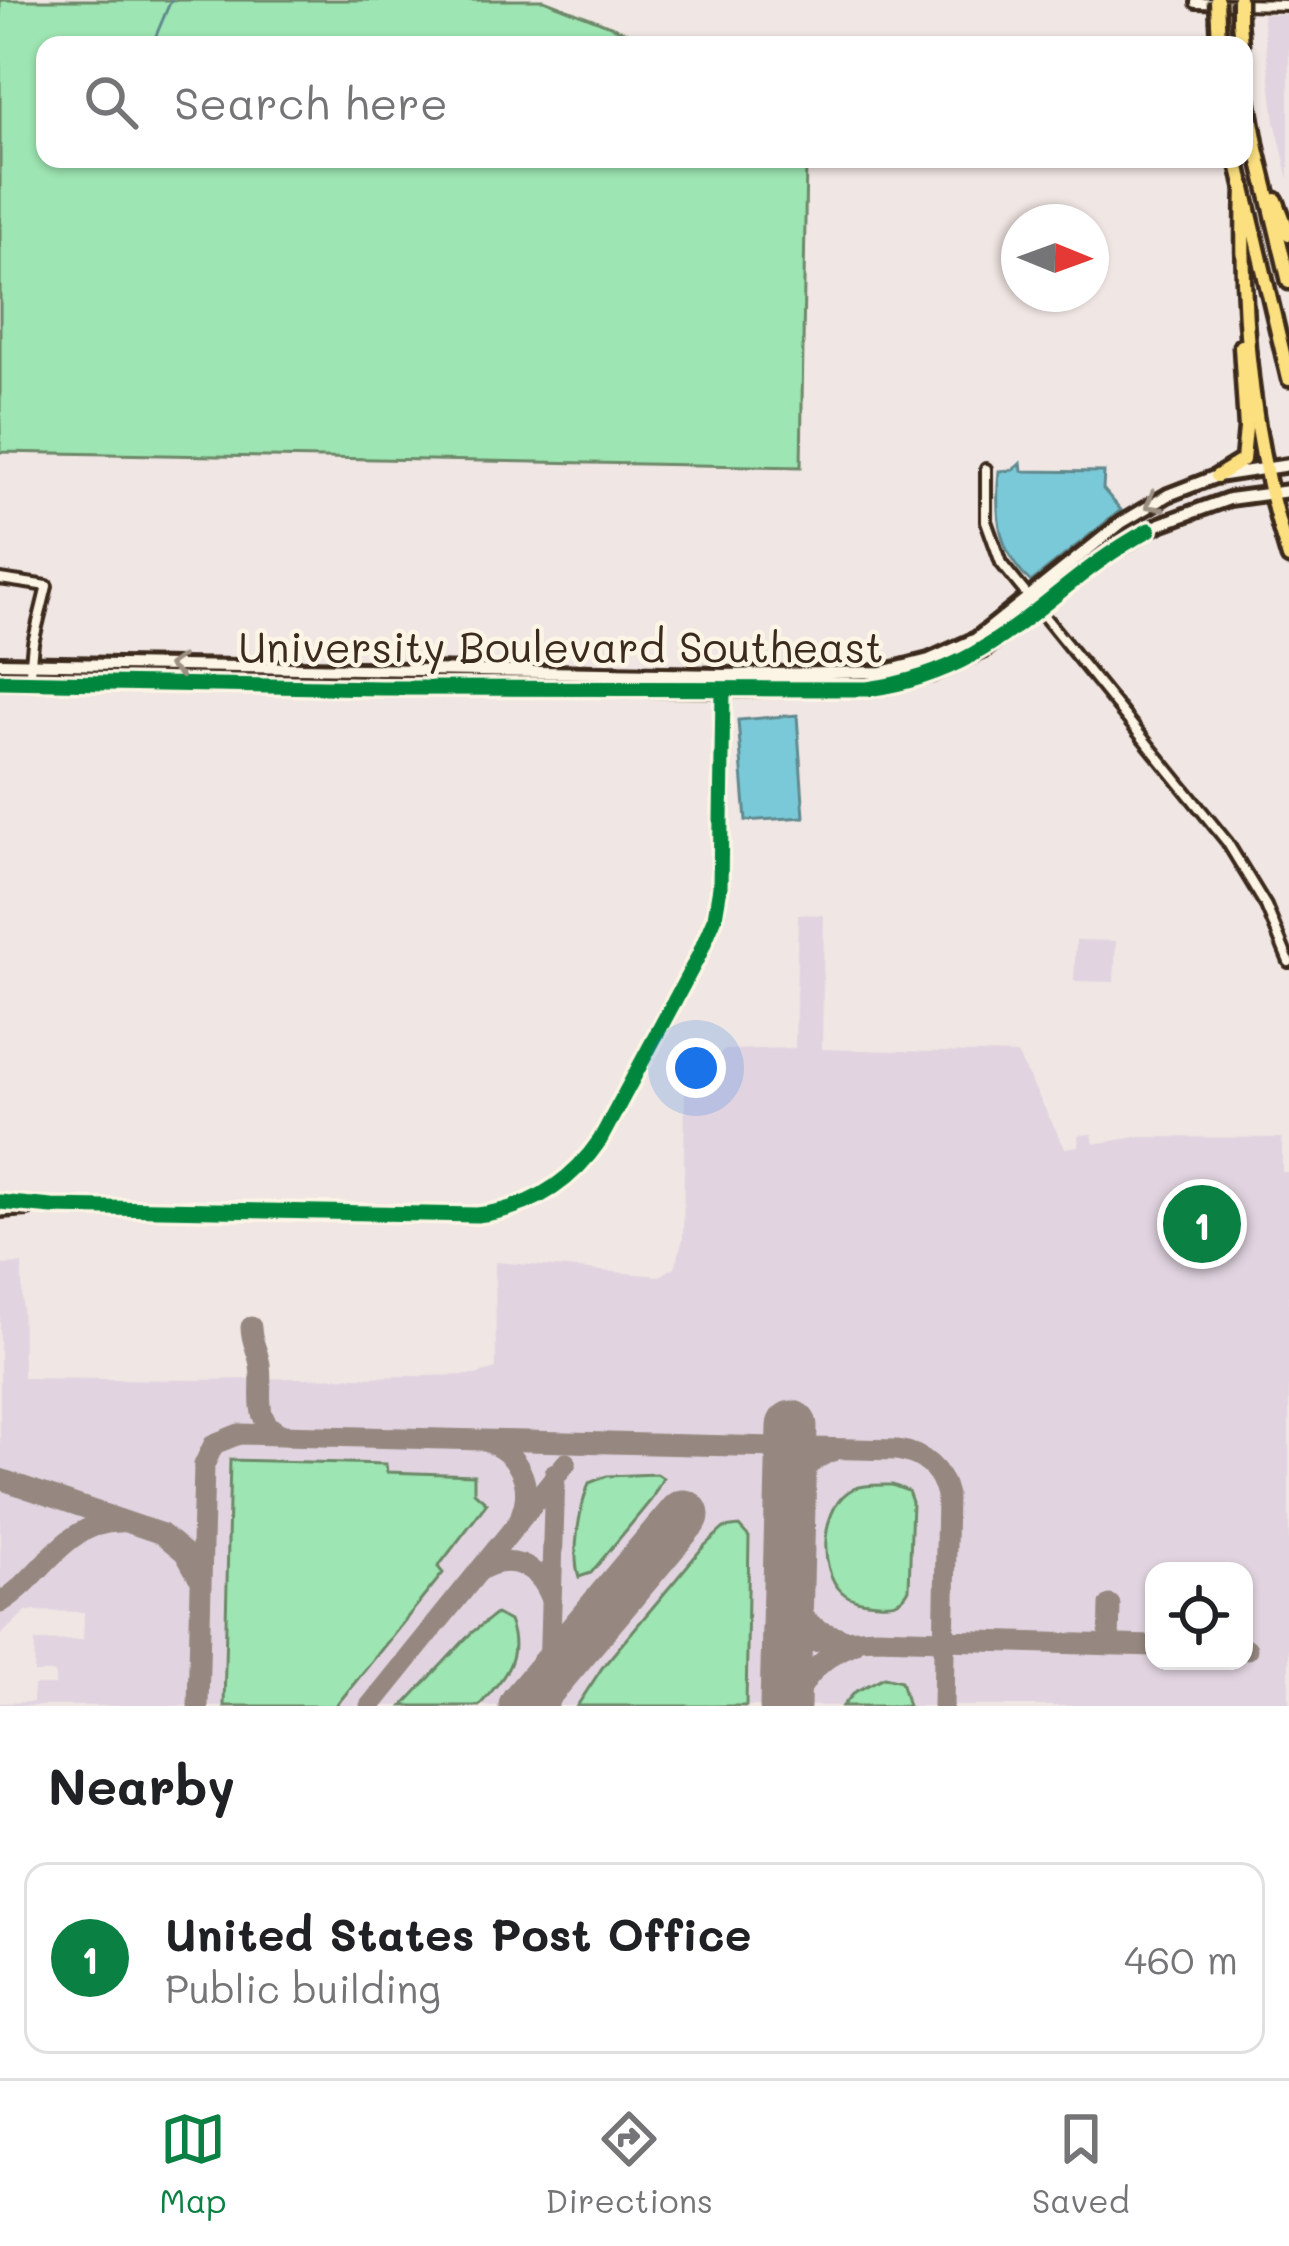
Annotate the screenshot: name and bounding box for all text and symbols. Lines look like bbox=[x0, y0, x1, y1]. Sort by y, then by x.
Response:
search box bbox=[36, 36, 1253, 168]
icon: search bbox=[78, 69, 144, 135]
text: Search here bbox=[174, 73, 448, 131]
north arrow bbox=[1001, 204, 1109, 312]
one-way arrow bbox=[1145, 489, 1166, 512]
street label: University Boulevard Southeast bbox=[238, 619, 884, 674]
one-way arrow bbox=[166, 653, 185, 679]
your location bbox=[666, 1038, 726, 1098]
pin: 1 bbox=[1163, 1179, 1241, 1269]
map controls bbox=[1145, 1562, 1253, 1670]
button: locate bbox=[1145, 1562, 1253, 1670]
text: Nearby bbox=[48, 1751, 235, 1818]
text: United States Post Office bbox=[165, 1904, 752, 1962]
text: 1 bbox=[81, 1933, 99, 1984]
text: 460 m bbox=[1124, 1933, 1238, 1984]
text: Public building bbox=[165, 1962, 441, 2013]
tab: Map bbox=[159, 2106, 227, 2221]
tab: Directions bbox=[545, 2106, 713, 2221]
tab: Saved bbox=[1032, 2106, 1130, 2221]

